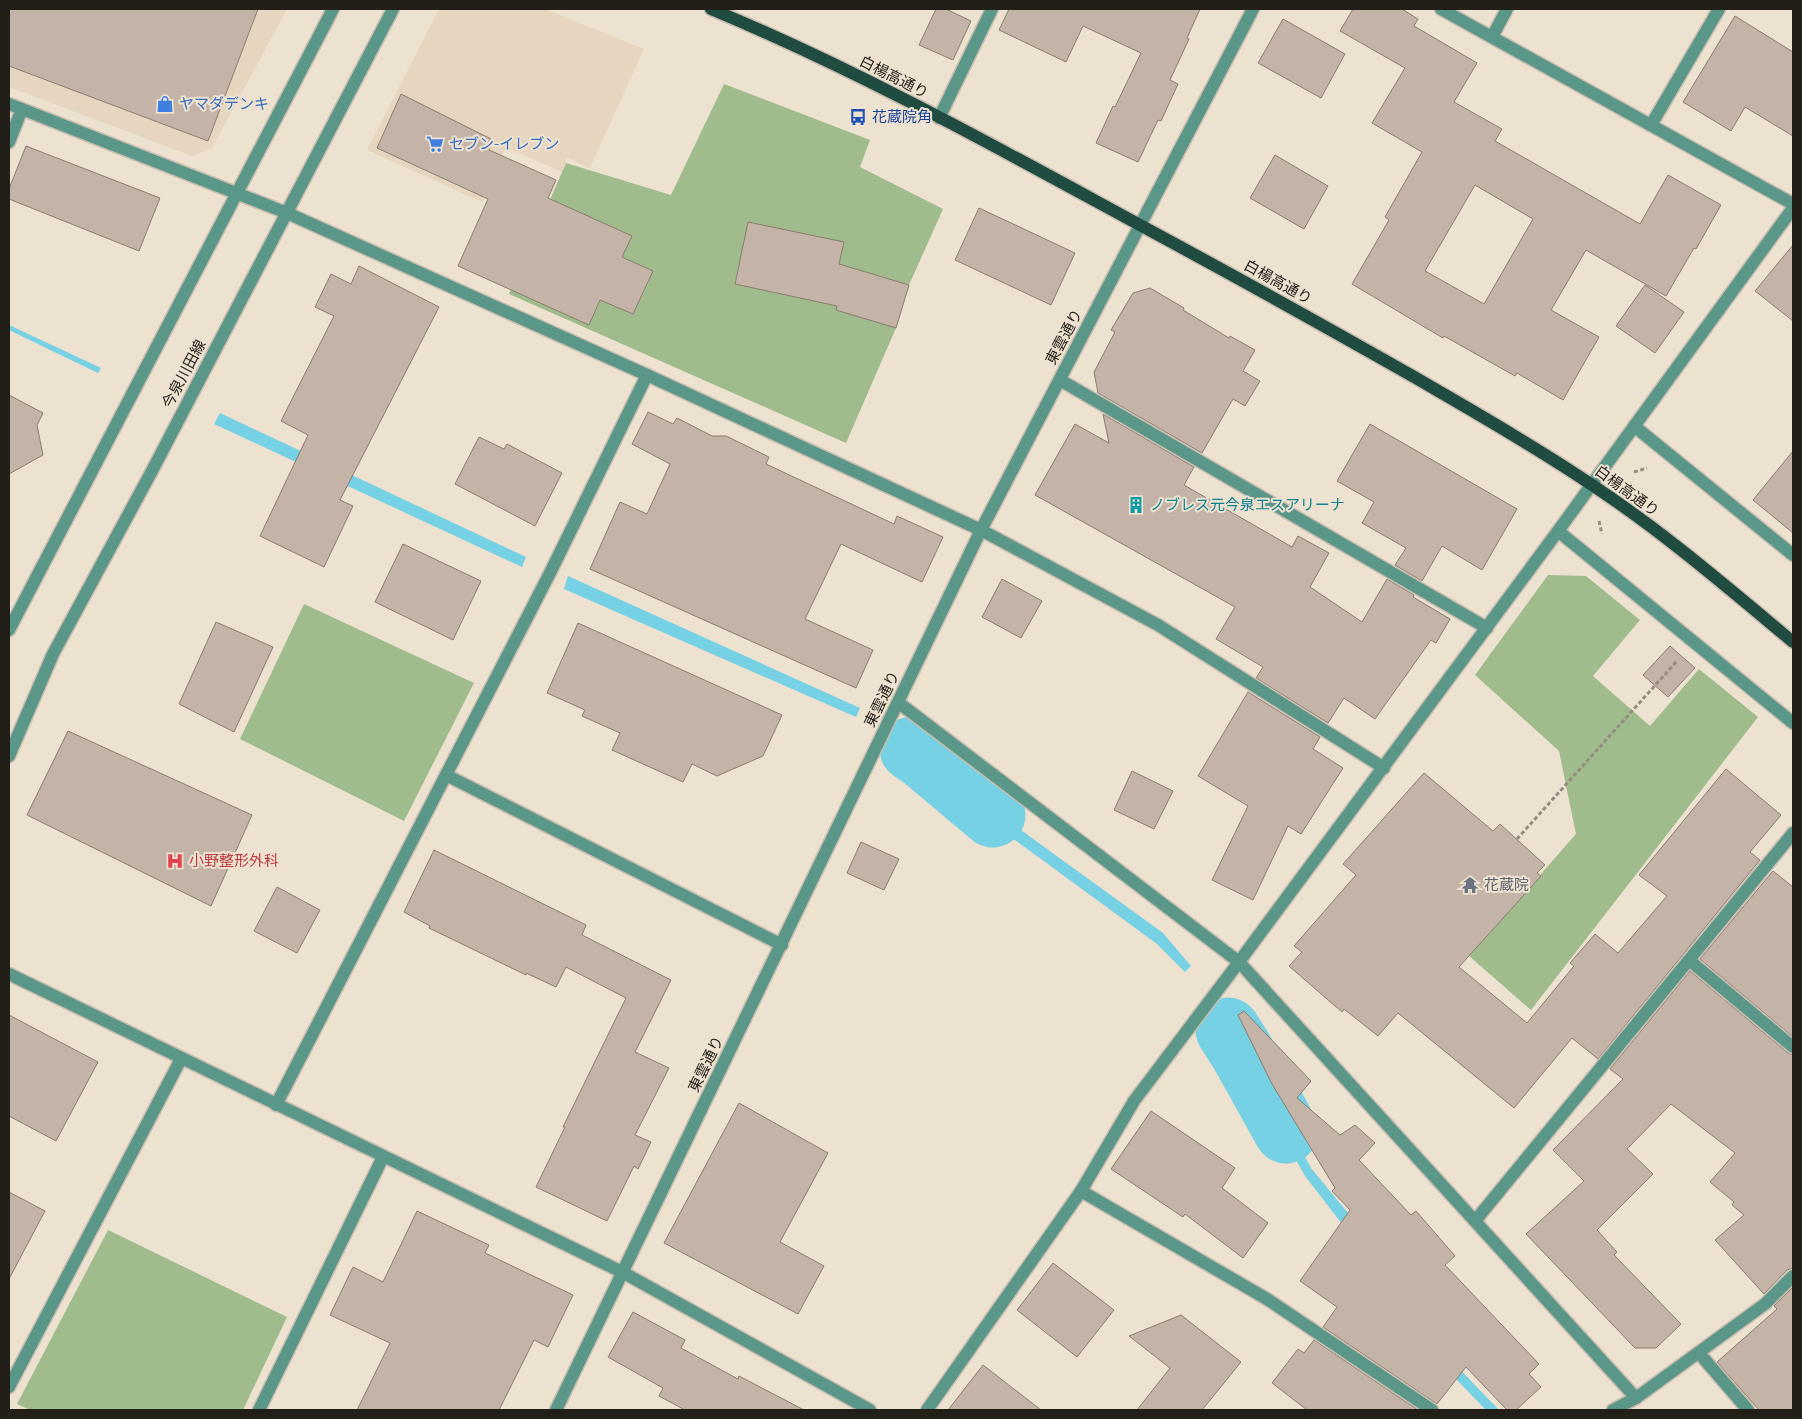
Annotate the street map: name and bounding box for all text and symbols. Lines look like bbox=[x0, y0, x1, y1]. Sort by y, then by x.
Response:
street label: 白楊高通り bbox=[856, 52, 932, 102]
shop icon: ヤマダデンキ bbox=[155, 94, 175, 114]
place label: ヤマダデンキ bbox=[179, 95, 269, 113]
bus stop icon: 花蔵院角 bbox=[848, 107, 868, 127]
place label: 花蔵院角 bbox=[872, 108, 932, 126]
supermarket icon: セブン-イレブン bbox=[425, 134, 445, 154]
place label: セブン-イレブン bbox=[449, 135, 559, 153]
street label: 白楊高通り bbox=[1241, 256, 1315, 308]
street label: 東雲通り bbox=[1042, 306, 1086, 368]
street label: 今泉川田線 bbox=[158, 337, 210, 411]
street label: 白楊高通り bbox=[1591, 462, 1663, 520]
building icon: ノブレス元今泉エスアリーナ bbox=[1126, 495, 1146, 515]
place label: ノブレス元今泉エスアリーナ bbox=[1150, 496, 1345, 514]
street label: 東雲通り bbox=[861, 668, 903, 730]
hospital icon: 小野整形外科 bbox=[165, 851, 185, 871]
place label: 小野整形外科 bbox=[189, 852, 279, 870]
temple icon: 花蔵院 bbox=[1460, 875, 1480, 895]
place label: 花蔵院 bbox=[1484, 876, 1529, 894]
street label: 東雲通り bbox=[685, 1033, 727, 1095]

